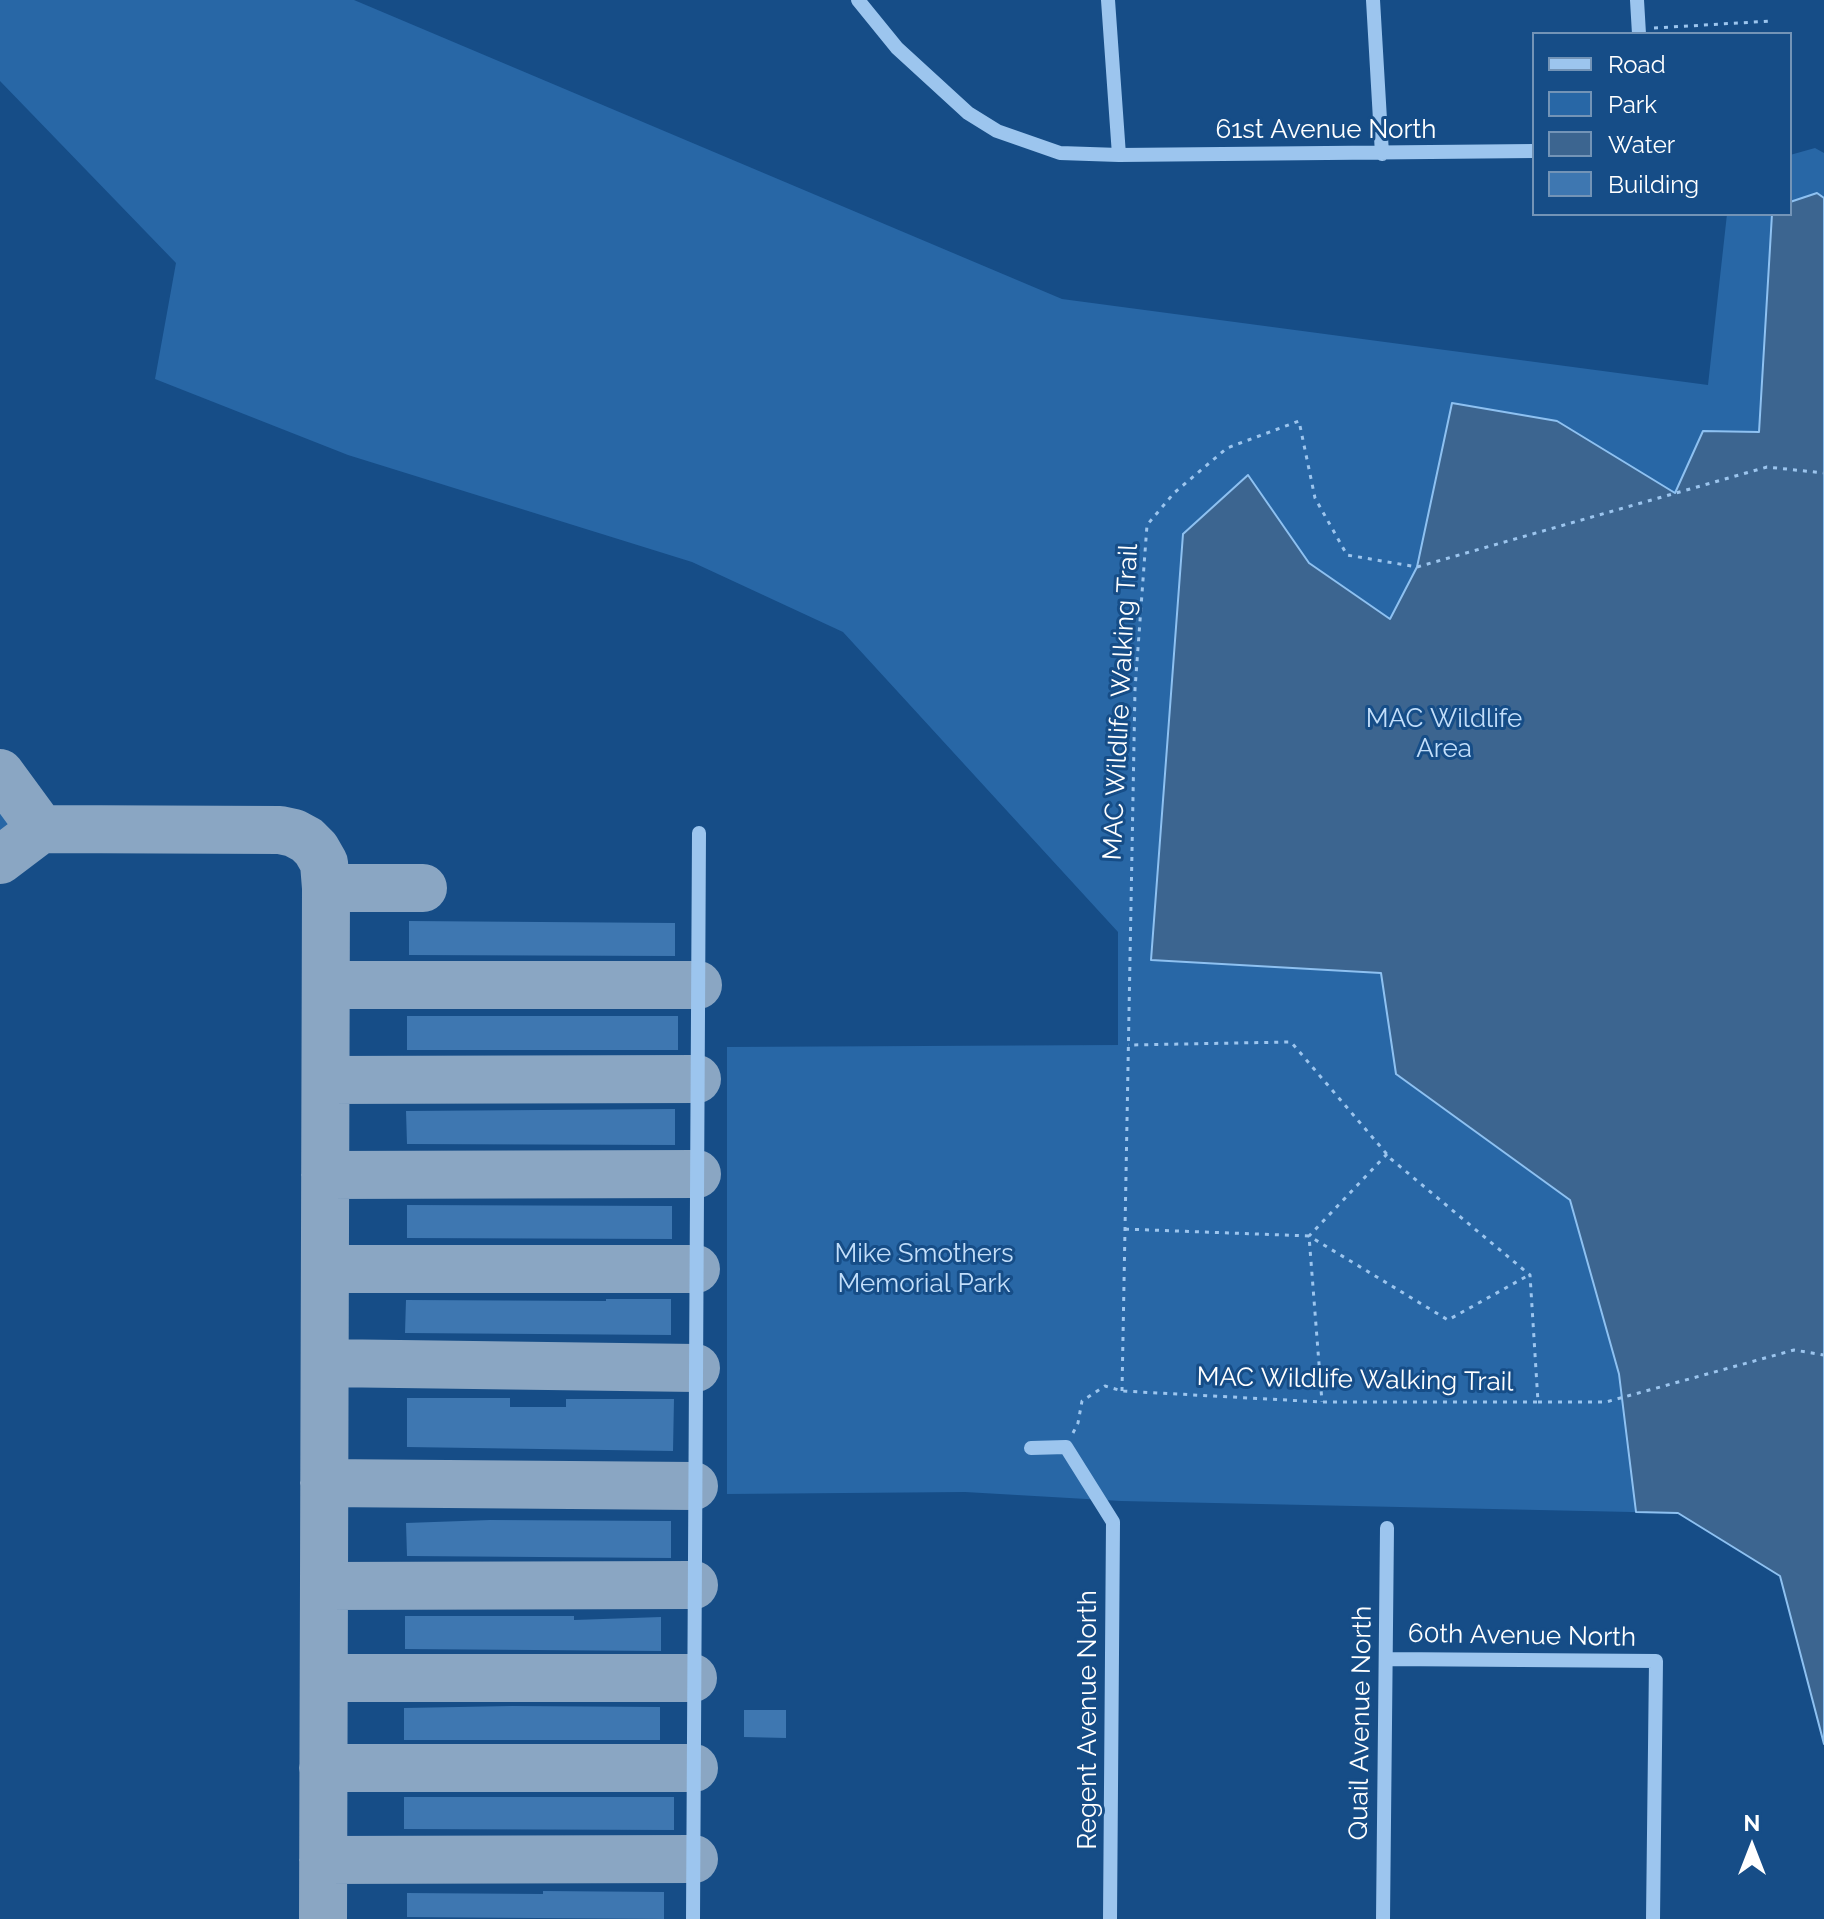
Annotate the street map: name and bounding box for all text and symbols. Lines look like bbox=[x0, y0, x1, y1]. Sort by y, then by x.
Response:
legend bbox=[1532, 32, 1792, 216]
text: Road bbox=[1608, 50, 1666, 79]
text: Park bbox=[1608, 90, 1657, 119]
street label: 61st Avenue North bbox=[1216, 114, 1436, 146]
text: Water bbox=[1608, 130, 1675, 159]
text: Building bbox=[1608, 170, 1699, 199]
street label: MAC Wildlife Walking Trail bbox=[1097, 543, 1145, 861]
park label: MAC Wildlife Area bbox=[1366, 703, 1522, 764]
park label: Mike Smothers Memorial Park bbox=[834, 1238, 1014, 1300]
street label: MAC Wildlife Walking Trail bbox=[1196, 1362, 1514, 1398]
street label: Regent Avenue North bbox=[1072, 1590, 1104, 1850]
street label: Quail Avenue North bbox=[1343, 1605, 1379, 1841]
street label: 60th Avenue North bbox=[1408, 1618, 1636, 1654]
north arrow bbox=[1712, 1807, 1792, 1887]
text: N bbox=[1744, 1810, 1760, 1836]

